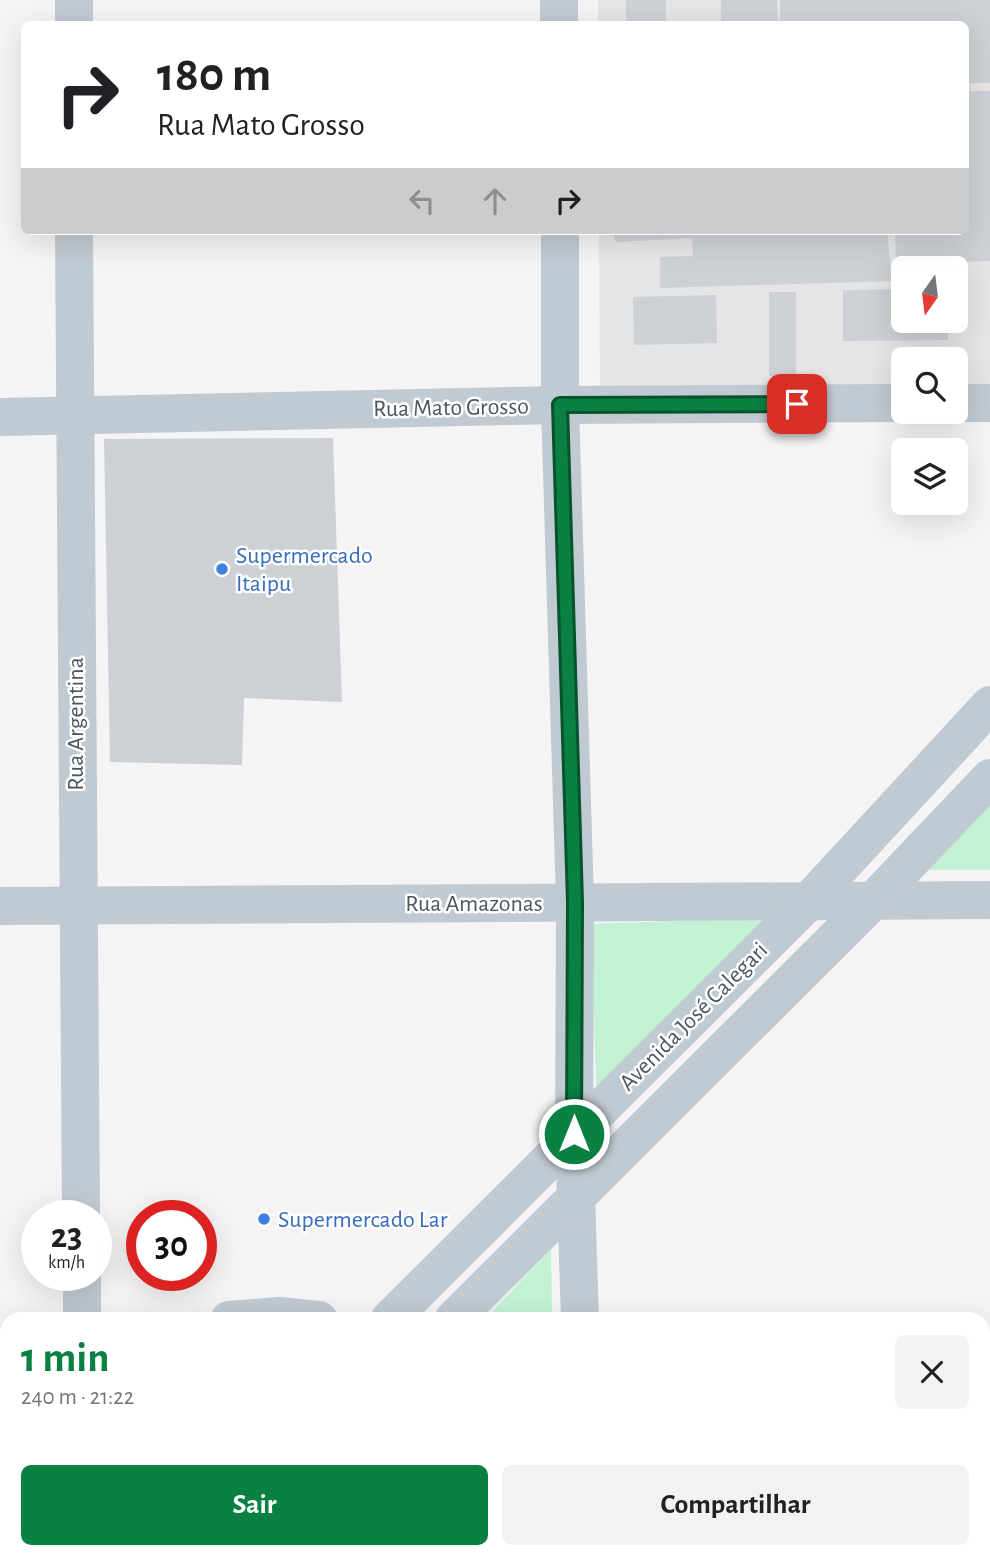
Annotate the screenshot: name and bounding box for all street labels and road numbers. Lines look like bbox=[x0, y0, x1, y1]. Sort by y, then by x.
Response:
street label: Rua Mato Grosso bbox=[373, 395, 529, 421]
street label: Rua Argentina bbox=[64, 657, 88, 791]
street label: Rua Amazonas bbox=[405, 892, 543, 916]
street label: Avenida José Calegari bbox=[615, 938, 772, 1095]

